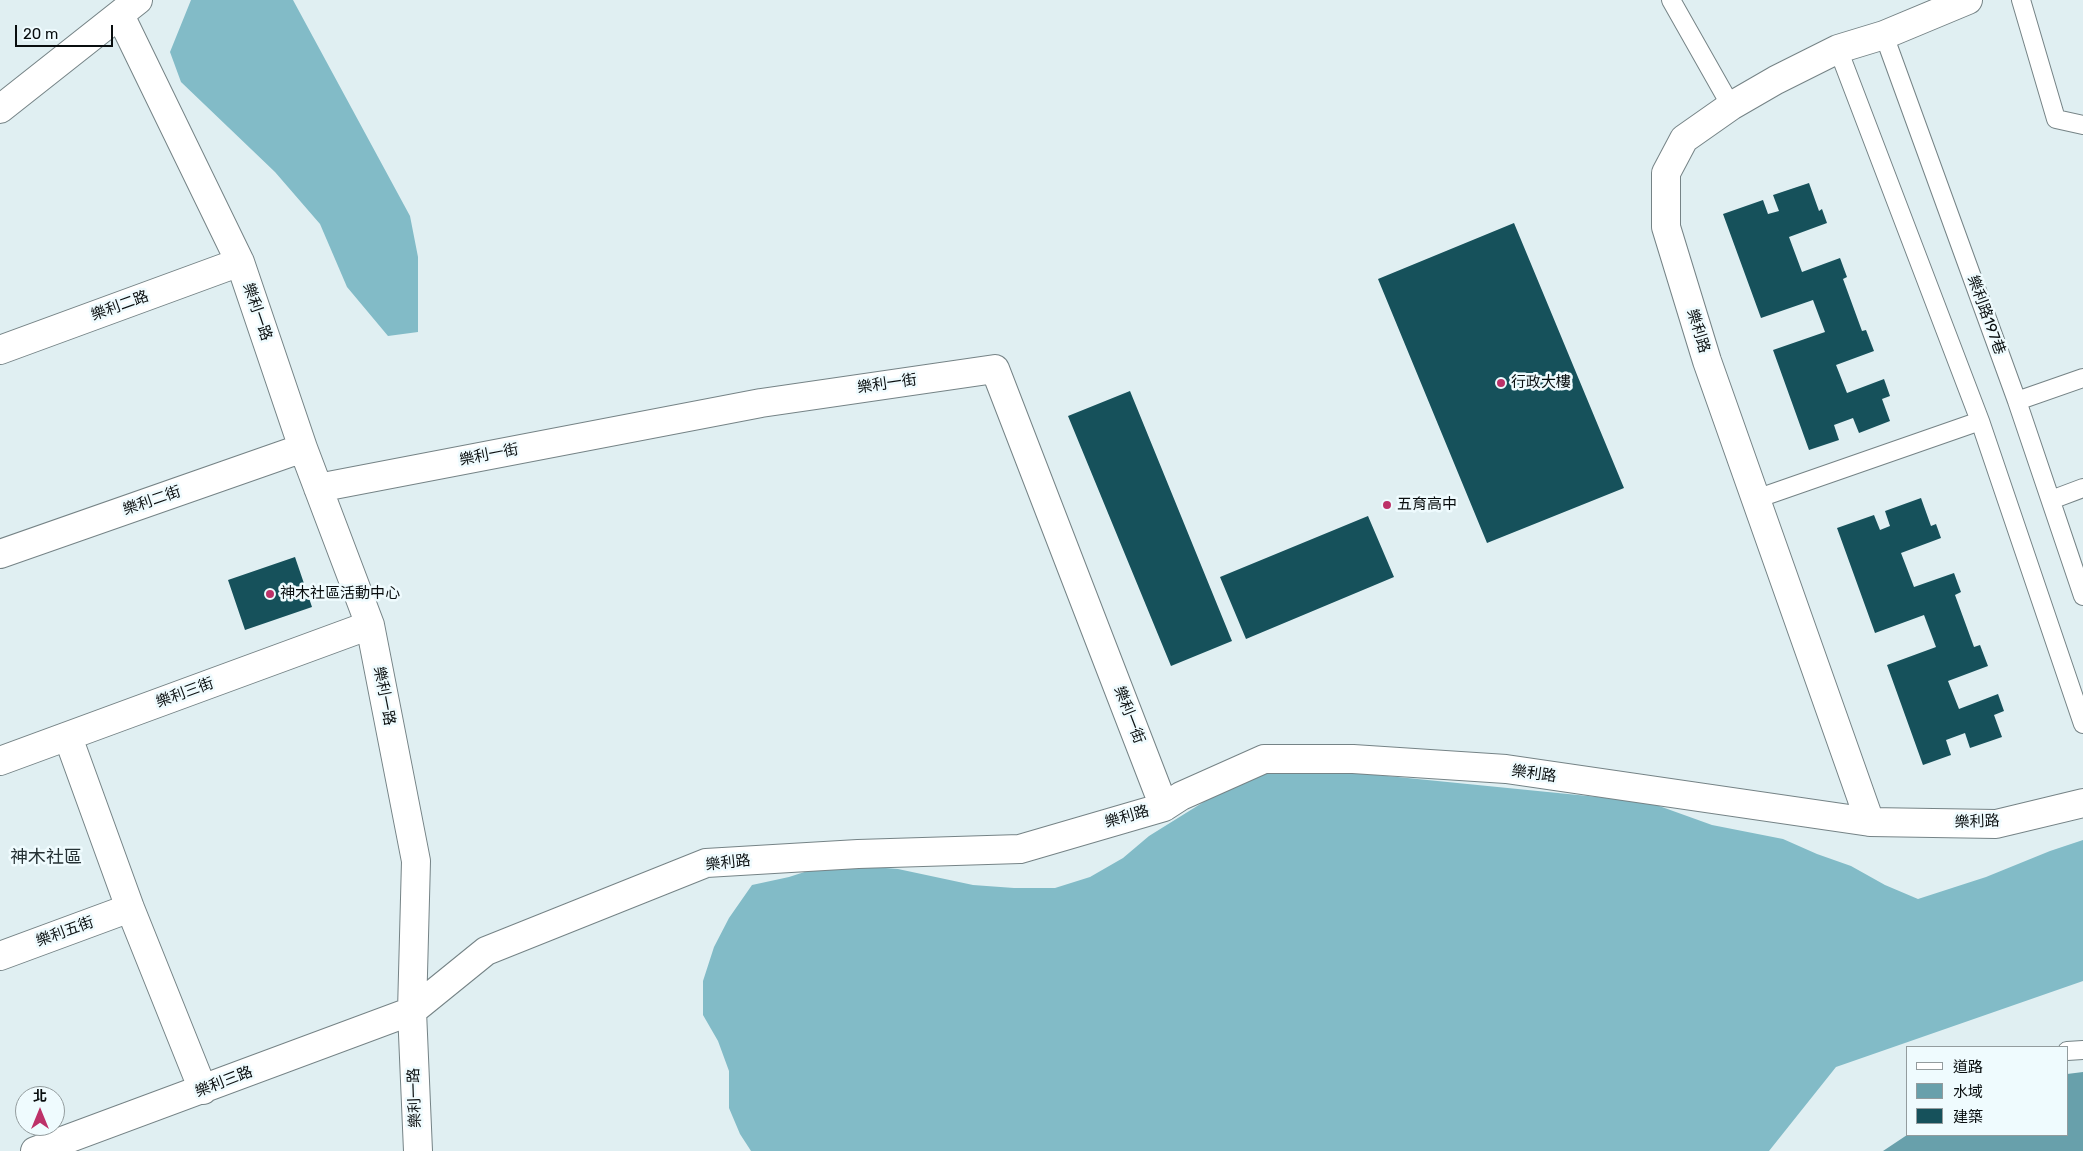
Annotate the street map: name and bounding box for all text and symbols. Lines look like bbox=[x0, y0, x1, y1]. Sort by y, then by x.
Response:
scale bar bbox=[18, 15, 115, 47]
text: 20 m bbox=[23, 25, 58, 43]
street label: 樂利路197巷 bbox=[1963, 273, 2009, 357]
street label: 樂利一路 bbox=[239, 281, 275, 343]
street label: 樂利二路 bbox=[89, 287, 151, 325]
street label: 樂利路 bbox=[1683, 307, 1713, 355]
street label: 樂利一街 bbox=[856, 371, 918, 397]
place label: 行政大樓 bbox=[1511, 374, 1571, 392]
marker: 行政大樓 bbox=[1495, 377, 1507, 389]
street label: 樂利一街 bbox=[458, 440, 520, 470]
street label: 樂利二街 bbox=[121, 483, 183, 519]
place label: 五育高中 bbox=[1397, 496, 1457, 514]
marker: 五育高中 bbox=[1381, 499, 1393, 511]
place label: 神木社區活動中心 bbox=[280, 585, 400, 603]
marker: 神木社區活動中心 bbox=[264, 588, 276, 600]
street label: 樂利一路 bbox=[369, 665, 399, 727]
street label: 樂利三街 bbox=[154, 674, 216, 712]
street label: 樂利一街 bbox=[1110, 684, 1148, 746]
street label: 樂利路 bbox=[1510, 762, 1558, 786]
street label: 樂利路 bbox=[1103, 802, 1151, 832]
street label: 樂利路 bbox=[1954, 812, 2000, 832]
district label: 神木社區 bbox=[10, 847, 82, 869]
street label: 樂利路 bbox=[705, 852, 751, 874]
street label: 樂利五街 bbox=[34, 913, 96, 951]
legend bbox=[1906, 1046, 2068, 1136]
text: 道路 bbox=[1953, 1058, 1983, 1076]
street label: 樂利三路 bbox=[193, 1063, 255, 1101]
street label: 樂利一路 bbox=[405, 1068, 425, 1128]
text: 水域 bbox=[1953, 1083, 1983, 1101]
north arrow bbox=[15, 1086, 65, 1136]
text: 北 bbox=[33, 1088, 47, 1105]
text: 建築 bbox=[1953, 1108, 1983, 1126]

